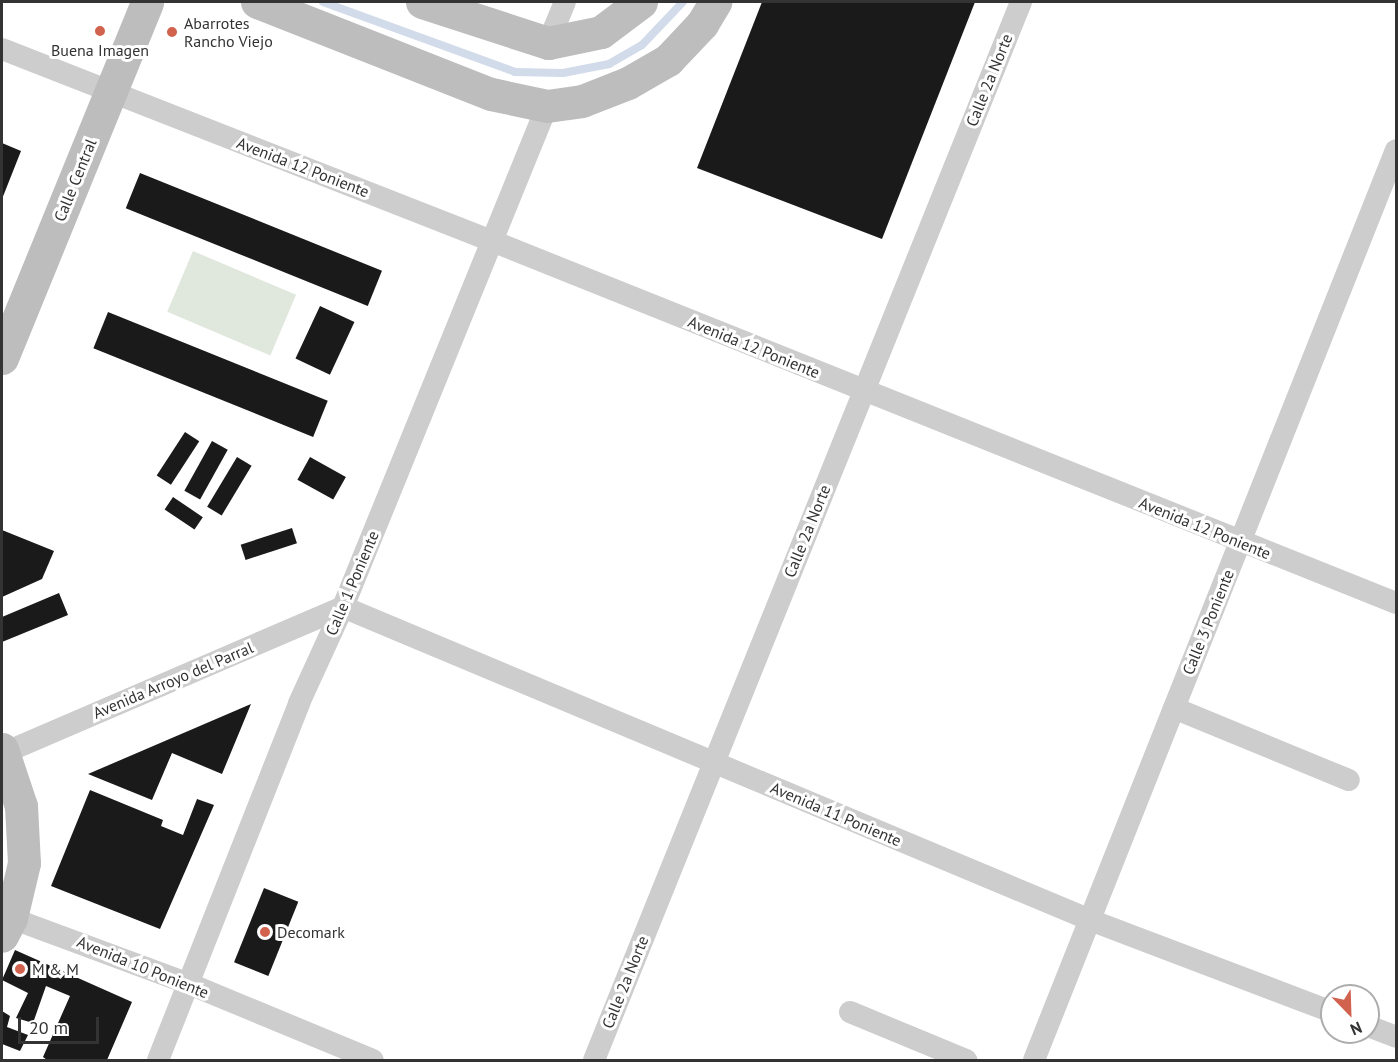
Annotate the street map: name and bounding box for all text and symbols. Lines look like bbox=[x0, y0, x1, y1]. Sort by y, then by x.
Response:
place label: Abarrotes Rancho Viejo bbox=[184, 13, 273, 51]
marker: Buena Imagen bbox=[93, 24, 107, 38]
marker: Abarrotes Rancho Viejo bbox=[165, 25, 179, 39]
street label: Calle 2a Norte bbox=[962, 31, 1016, 129]
place label: Buena Imagen bbox=[51, 40, 149, 60]
street label: Avenida 12 Poniente bbox=[234, 133, 372, 201]
street label: Calle Central bbox=[50, 136, 100, 224]
street label: Avenida 12 Poniente bbox=[685, 312, 823, 382]
street label: Calle 2a Norte bbox=[780, 482, 834, 580]
street label: Avenida 12 Poniente bbox=[1136, 493, 1274, 563]
street label: Calle 1 Poniente bbox=[321, 528, 383, 638]
street label: Calle 3 Poniente bbox=[1178, 567, 1238, 677]
street label: Avenida Arroyo del Parral bbox=[90, 637, 256, 723]
street label: Avenida 11 Poniente bbox=[768, 778, 904, 850]
place label: Decomark bbox=[277, 922, 345, 942]
marker: Decomark bbox=[258, 925, 272, 939]
street label: Avenida 10 Poniente bbox=[74, 932, 212, 1002]
street label: Calle 2a Norte bbox=[598, 933, 652, 1031]
place label: M & M bbox=[32, 959, 79, 979]
marker: M & M bbox=[13, 962, 27, 976]
north arrow bbox=[1320, 984, 1380, 1044]
scale bar bbox=[21, 1005, 102, 1043]
text: 20 m bbox=[29, 1016, 68, 1039]
text: N bbox=[1348, 1017, 1365, 1040]

